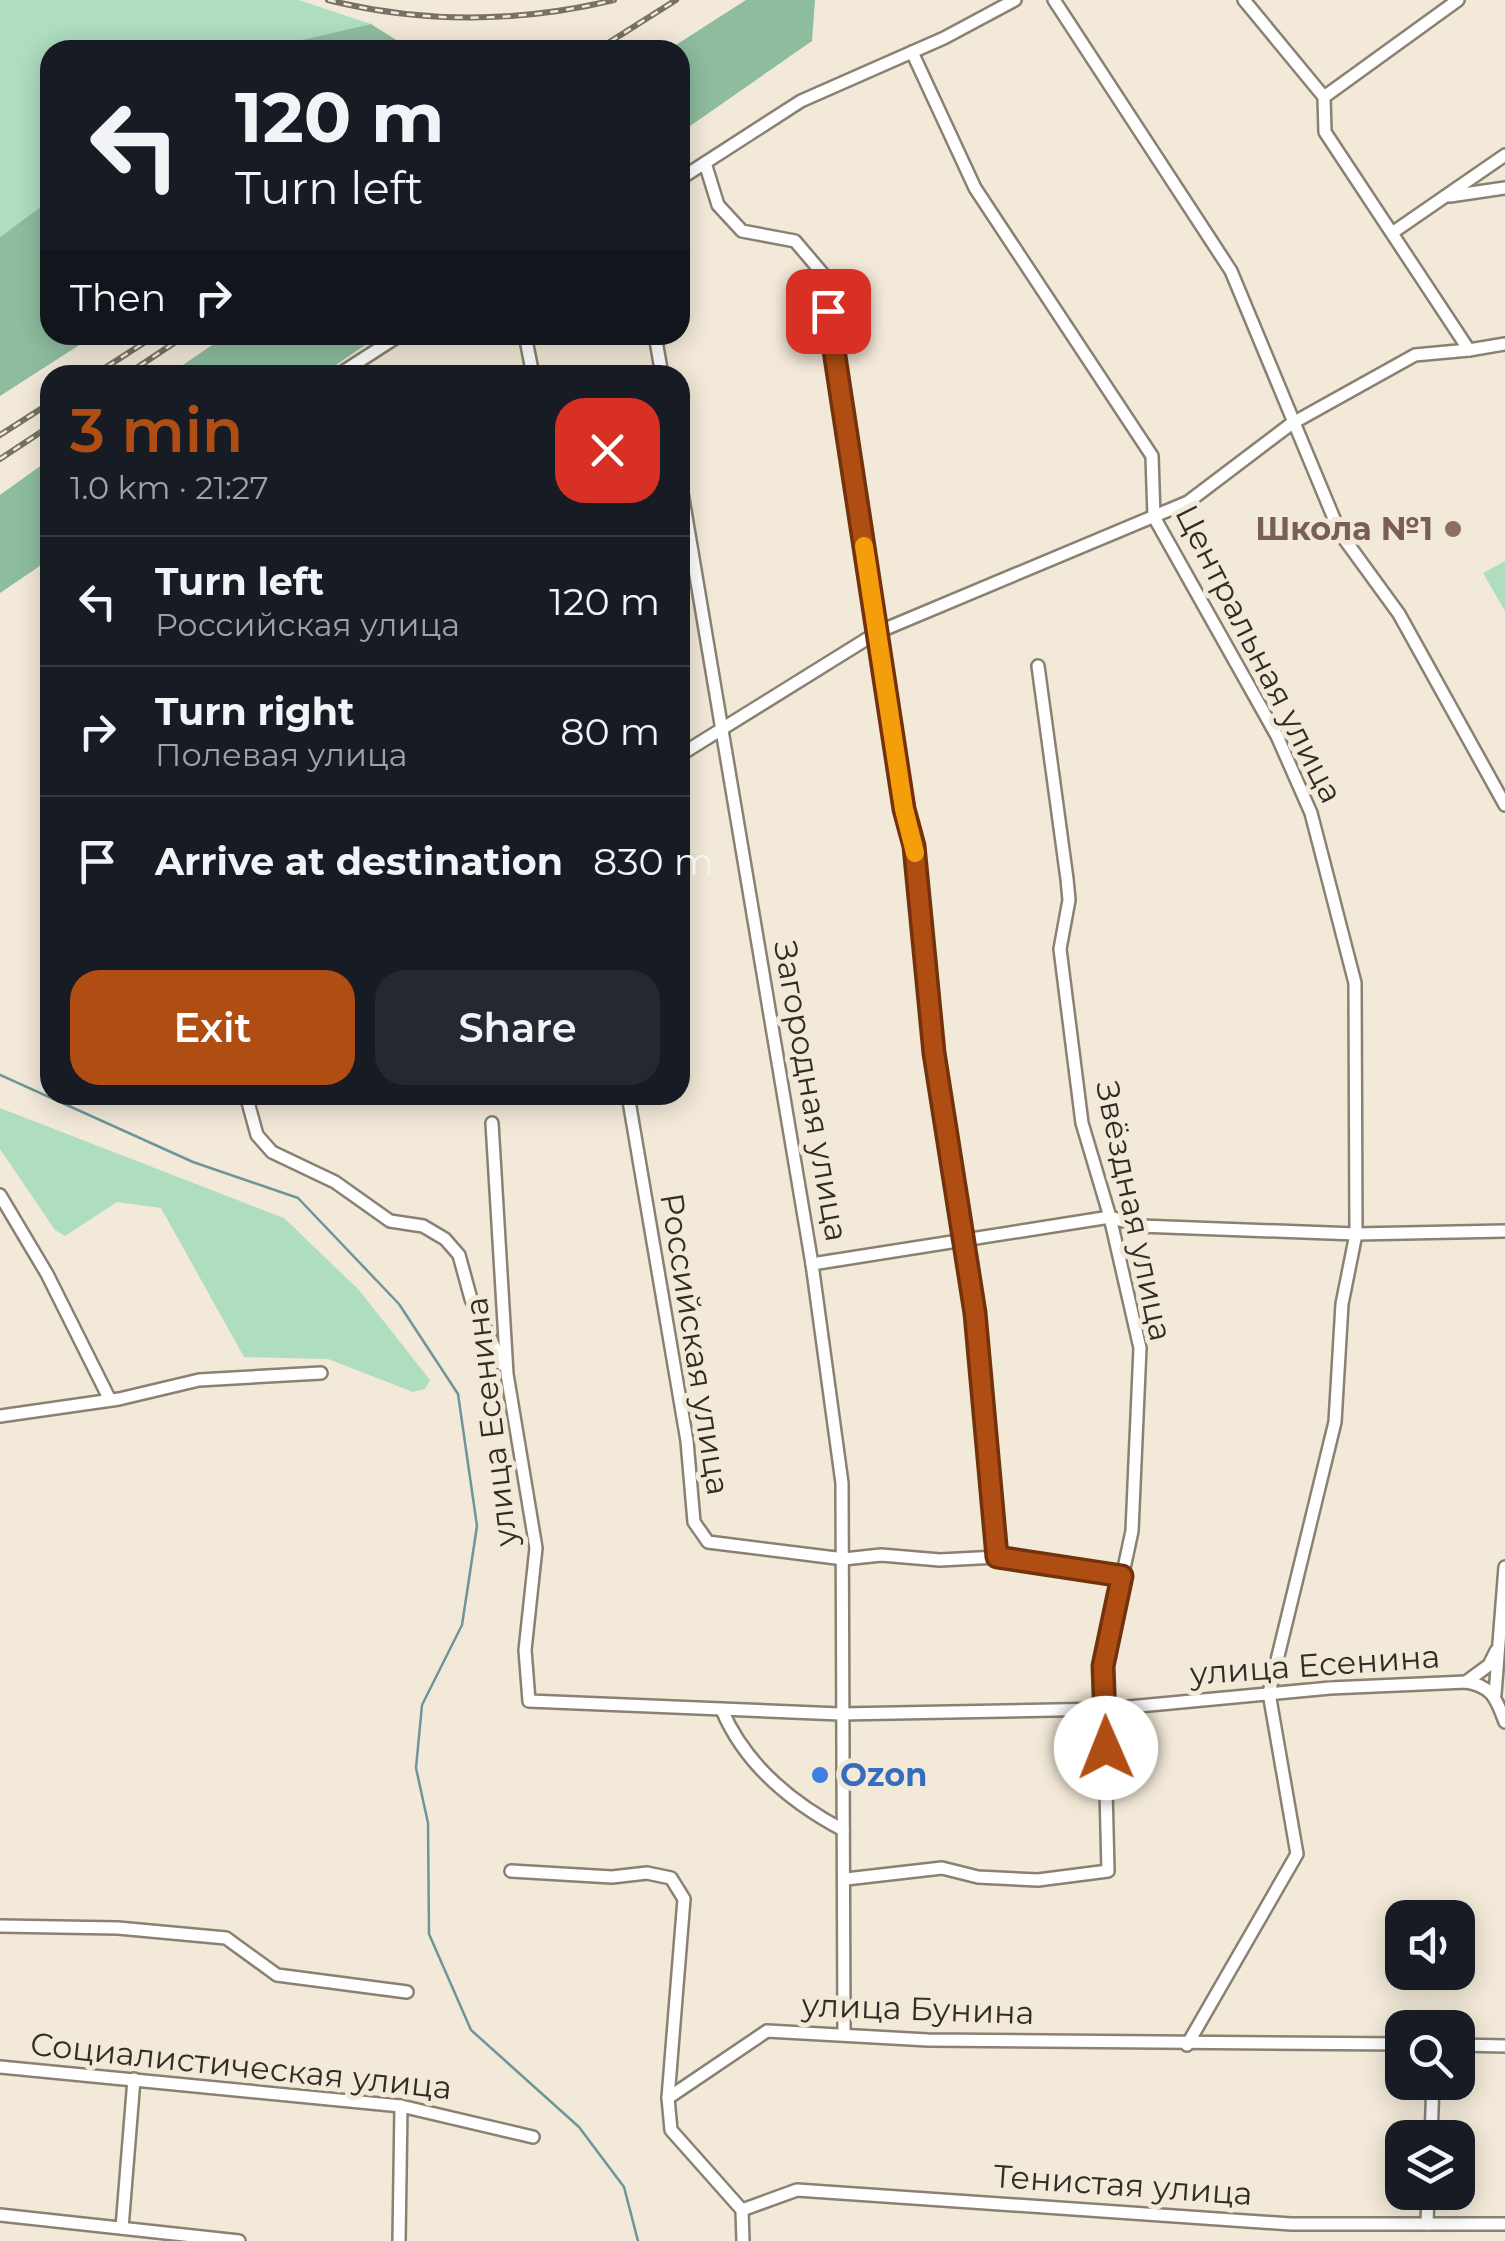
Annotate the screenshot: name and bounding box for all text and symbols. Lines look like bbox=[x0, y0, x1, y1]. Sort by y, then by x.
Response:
text: 120 m bbox=[235, 74, 445, 160]
icon: left bbox=[70, 80, 200, 210]
text: Turn left bbox=[235, 160, 423, 215]
pin bbox=[786, 269, 871, 354]
icon: right bbox=[186, 270, 241, 325]
text: Then bbox=[70, 274, 166, 321]
icon: arrive bbox=[801, 284, 856, 339]
text: 3 min bbox=[70, 394, 243, 467]
button: close bbox=[555, 398, 660, 503]
text: 1.0 km · 21:27 bbox=[70, 468, 269, 507]
street label: Центральная улица bbox=[1167, 498, 1352, 809]
place label: Школа №1 bbox=[1255, 509, 1433, 548]
marker: Школа №1 bbox=[1442, 518, 1464, 540]
text: Turn left bbox=[155, 558, 324, 605]
icon: left bbox=[70, 574, 125, 629]
text: 120 m bbox=[549, 578, 660, 625]
text: Российская улица bbox=[155, 605, 460, 644]
text: Turn right bbox=[155, 688, 354, 735]
icon: right bbox=[70, 704, 125, 759]
text: 80 m bbox=[560, 708, 660, 755]
text: Полевая улица bbox=[155, 735, 407, 774]
icon: arrive bbox=[70, 834, 125, 889]
text: Arrive at destination bbox=[155, 838, 563, 885]
text: 830 m bbox=[593, 838, 714, 885]
street label: Загородная улица bbox=[766, 938, 857, 1244]
button: Exit bbox=[70, 970, 355, 1085]
button: Share bbox=[375, 970, 660, 1085]
street label: Звёздная улица bbox=[1088, 1077, 1181, 1345]
street label: Российская улица bbox=[652, 1190, 739, 1498]
street label: улица Есенина bbox=[456, 1295, 525, 1550]
street label: улица Есенина bbox=[1188, 1636, 1441, 1693]
position arrow bbox=[1054, 1696, 1158, 1800]
place label: Ozon bbox=[840, 1755, 927, 1794]
marker: Ozon bbox=[809, 1764, 831, 1786]
map controls bbox=[1385, 1900, 1475, 2210]
button: sound bbox=[1385, 1900, 1475, 1990]
street label: улица Бунина bbox=[800, 1985, 1035, 2032]
button: search bbox=[1385, 2010, 1475, 2100]
street label: Социалистическая улица bbox=[28, 2024, 454, 2107]
button: layers bbox=[1385, 2120, 1475, 2210]
street label: Тенистая улица bbox=[992, 2156, 1254, 2213]

